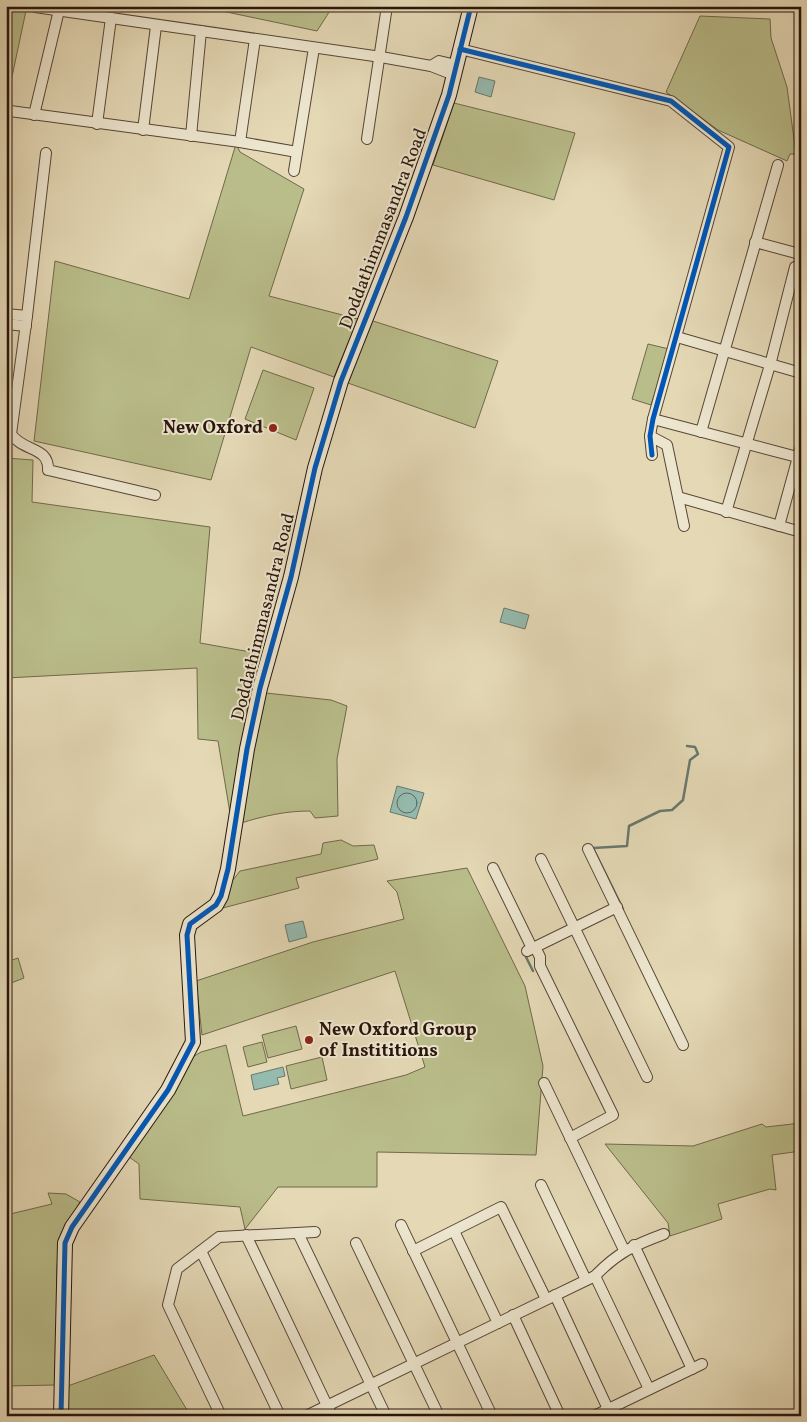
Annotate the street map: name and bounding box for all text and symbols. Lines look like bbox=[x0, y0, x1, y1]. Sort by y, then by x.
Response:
street label: Doddathimmasandra Road bbox=[334, 125, 434, 333]
place label: New Oxford bbox=[163, 416, 263, 441]
marker: New Oxford bbox=[267, 422, 279, 434]
street label: Doddathimmasandra Road bbox=[226, 510, 302, 724]
place label: New Oxford Group of Instititions bbox=[319, 1018, 477, 1064]
marker: New Oxford Group of Instititions bbox=[303, 1034, 315, 1046]

